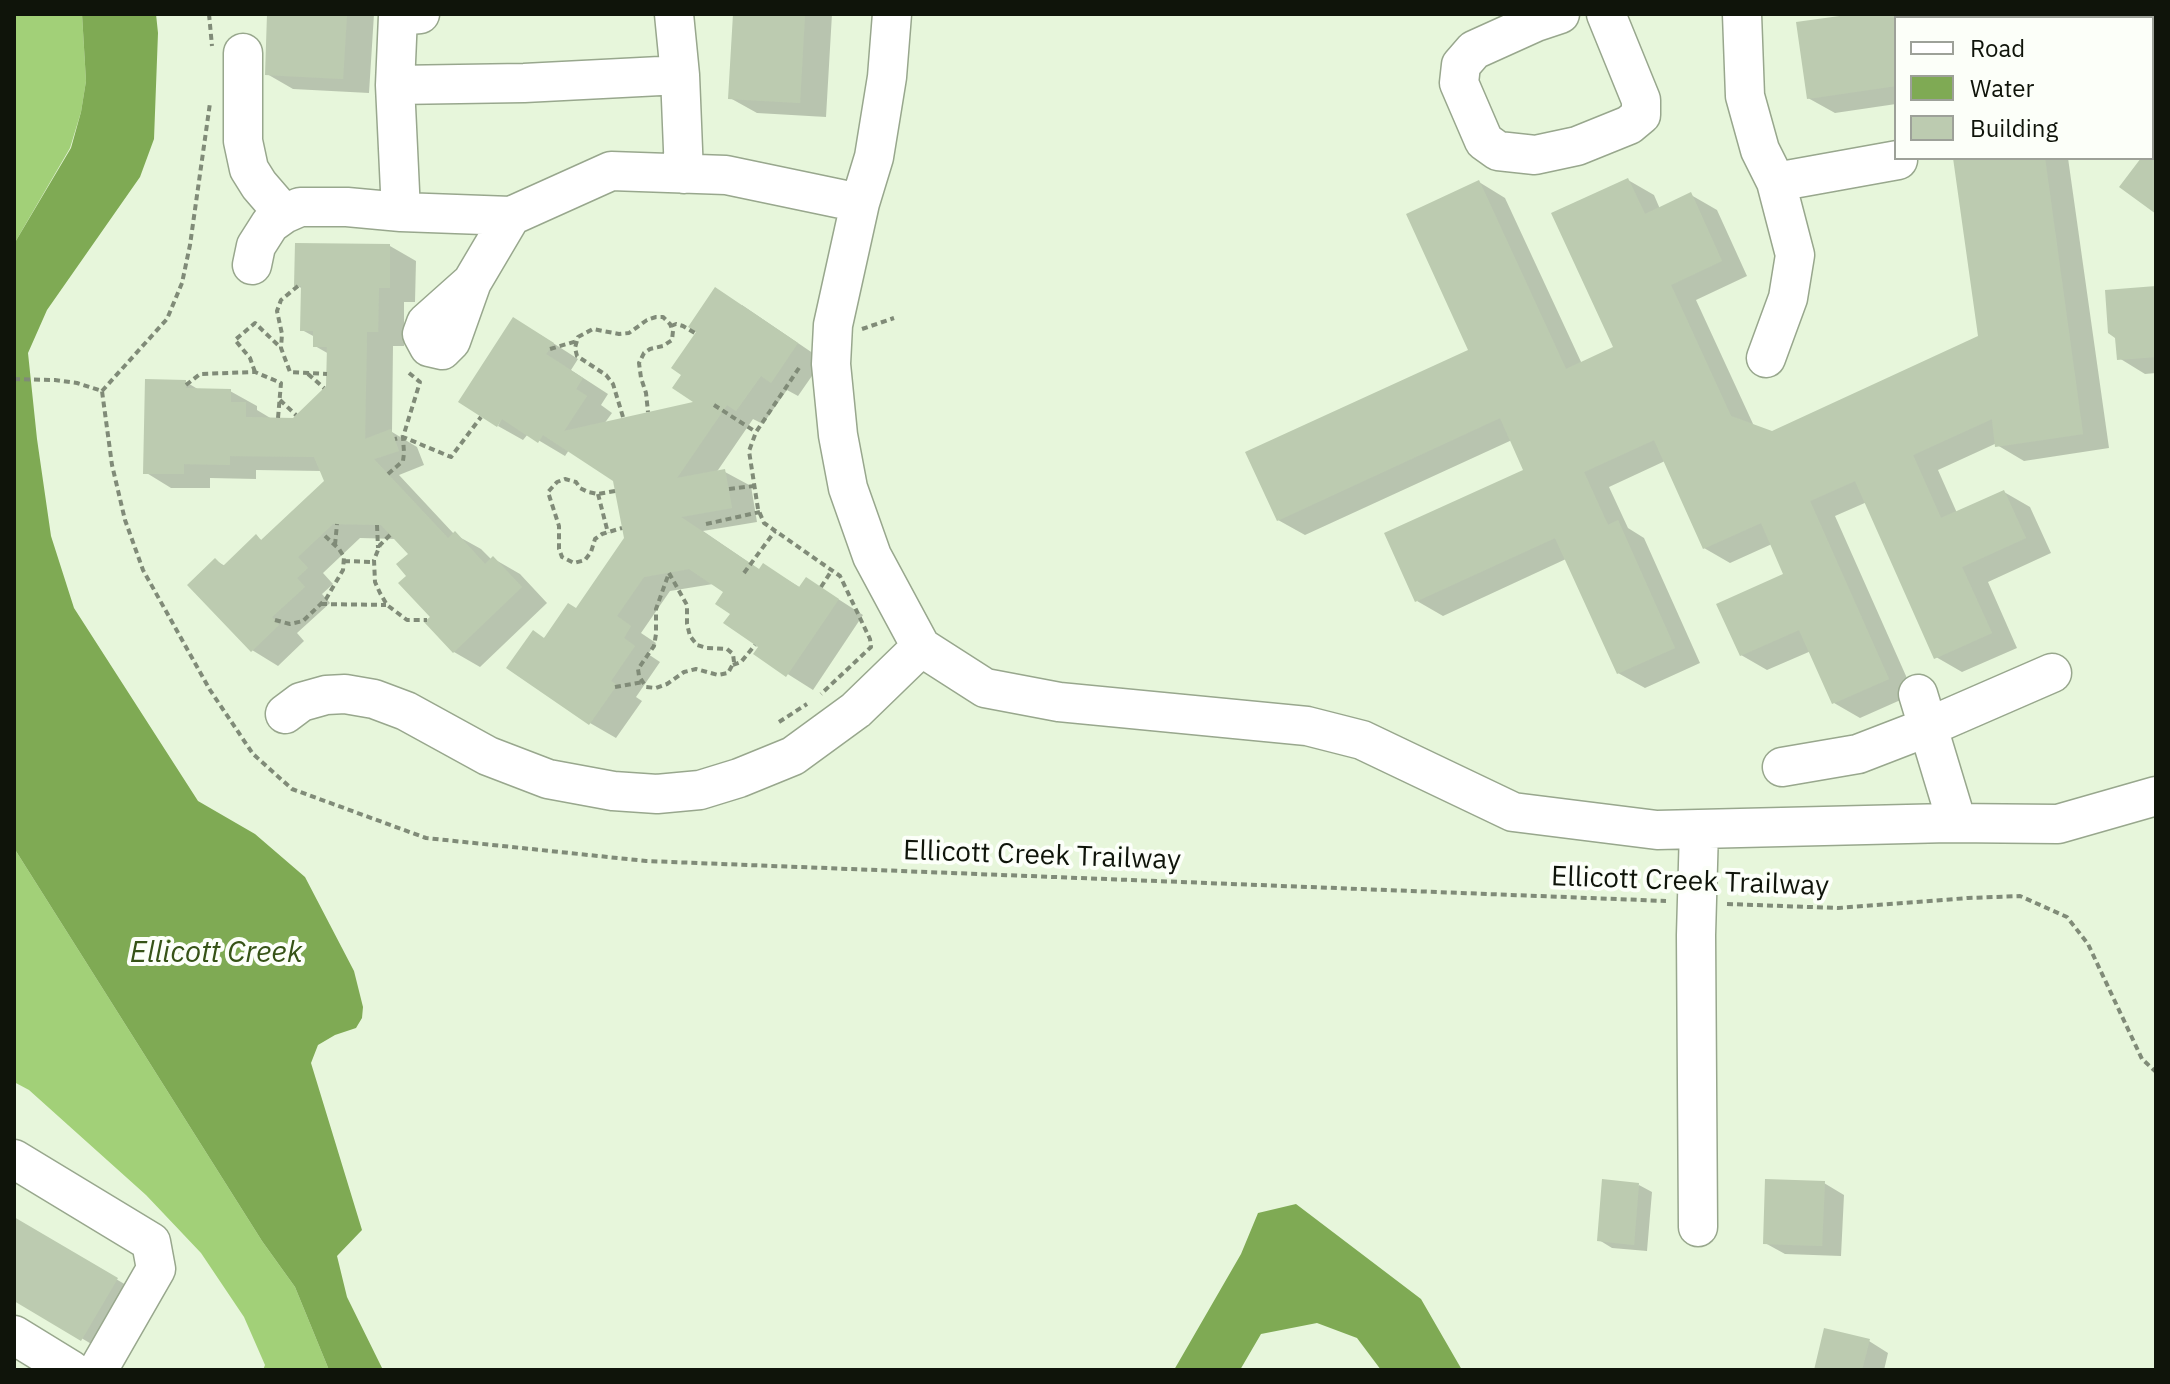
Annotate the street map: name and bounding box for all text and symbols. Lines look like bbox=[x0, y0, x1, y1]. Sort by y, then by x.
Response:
legend bbox=[1894, 16, 2154, 160]
text: Road bbox=[1970, 32, 2025, 64]
text: Water bbox=[1970, 72, 2034, 104]
text: Building bbox=[1970, 112, 2058, 144]
street label: Ellicott Creek Trailway bbox=[902, 834, 1182, 878]
street label: Ellicott Creek Trailway bbox=[1550, 860, 1830, 904]
water label: Ellicott Creek bbox=[130, 935, 302, 971]

